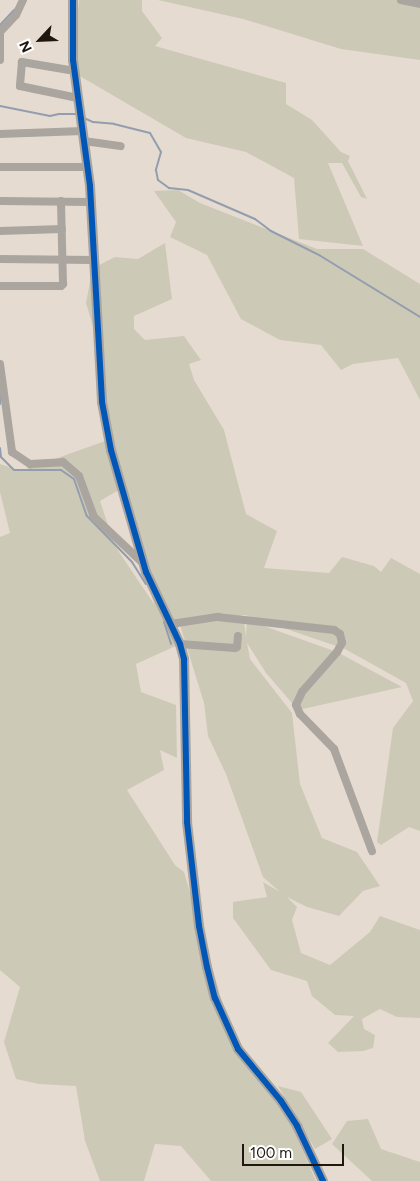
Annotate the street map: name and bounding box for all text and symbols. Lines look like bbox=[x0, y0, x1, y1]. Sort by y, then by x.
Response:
north arrow bbox=[15, 15, 65, 65]
text: N bbox=[16, 38, 36, 55]
scale bar bbox=[245, 1134, 348, 1166]
text: 100 m bbox=[250, 1144, 292, 1162]

